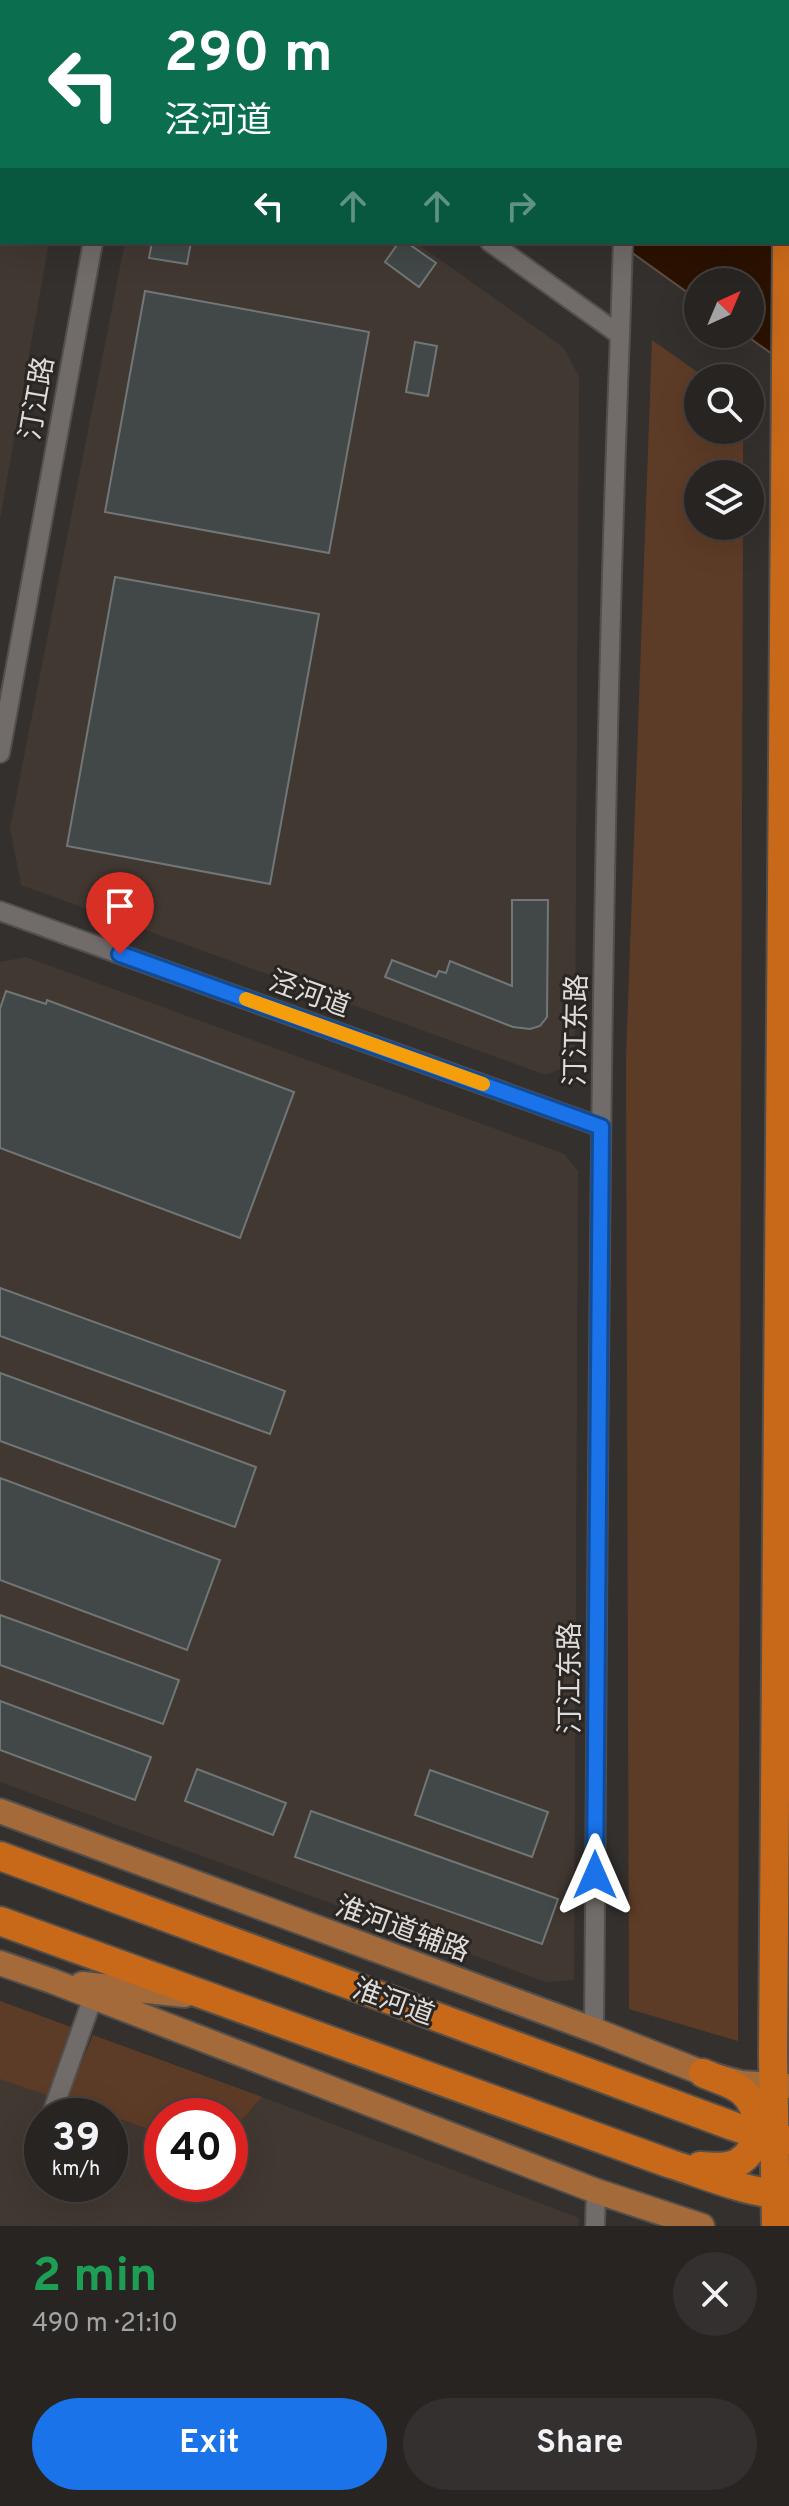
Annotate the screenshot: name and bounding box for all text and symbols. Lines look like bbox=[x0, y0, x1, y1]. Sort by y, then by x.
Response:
text: 290 m bbox=[164, 21, 333, 91]
icon: left bbox=[32, 32, 136, 136]
text: 泾河道 bbox=[164, 100, 272, 146]
icon: left bbox=[247, 184, 291, 228]
icon: ahead bbox=[331, 184, 375, 228]
icon: ahead bbox=[415, 184, 459, 228]
icon: right bbox=[499, 184, 543, 228]
north arrow bbox=[684, 268, 764, 348]
map controls bbox=[684, 268, 764, 540]
street label: 汀江路 bbox=[14, 354, 64, 443]
button: search bbox=[684, 364, 764, 444]
button: layers bbox=[684, 460, 764, 540]
pin bbox=[86, 872, 154, 954]
icon: arrive bbox=[98, 884, 142, 928]
street label: 泾河道 bbox=[263, 965, 355, 1027]
street label: 汀江东路 bbox=[559, 974, 597, 1086]
street label: 汀江东路 bbox=[554, 1622, 590, 1734]
position arrow bbox=[553, 1833, 637, 1917]
street label: 淮河道辅路 bbox=[330, 1890, 474, 1972]
street label: 淮河道 bbox=[347, 1973, 439, 2035]
speed limit sign: 40 bbox=[144, 2098, 248, 2202]
text: 39 bbox=[52, 2115, 100, 2165]
text: km/h bbox=[52, 2157, 100, 2183]
text: 2 min bbox=[32, 2248, 157, 2308]
button: close bbox=[673, 2252, 757, 2336]
text: 490 m · 21:10 bbox=[32, 2308, 178, 2341]
button: Exit bbox=[32, 2398, 387, 2490]
button: Share bbox=[403, 2398, 757, 2490]

